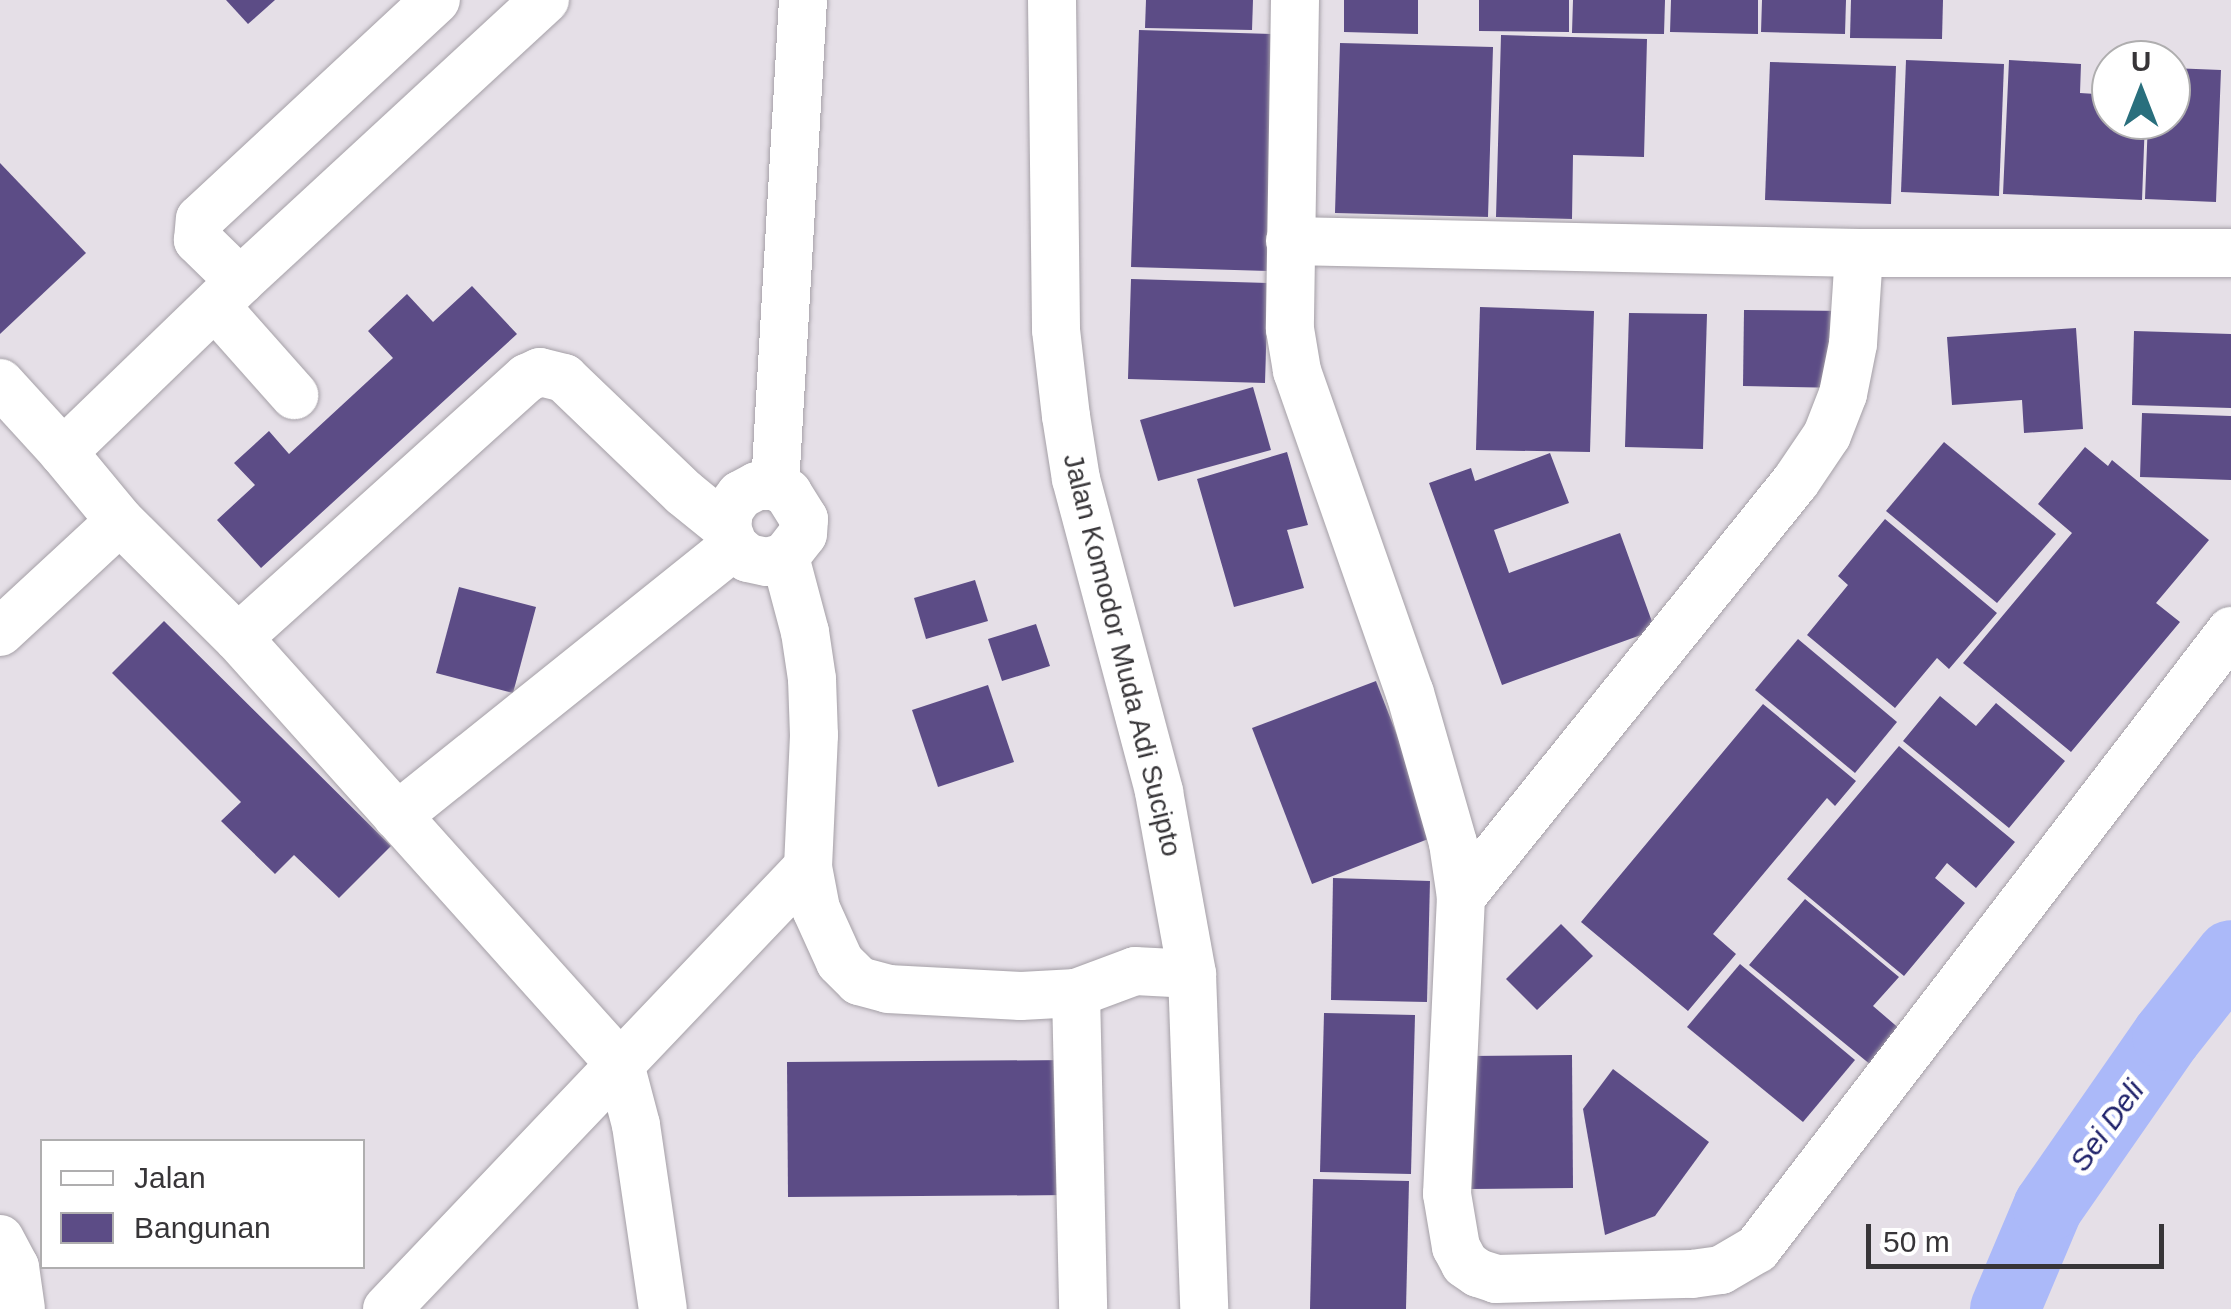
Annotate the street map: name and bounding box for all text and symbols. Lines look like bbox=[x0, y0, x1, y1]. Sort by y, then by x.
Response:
north arrow bbox=[2091, 40, 2191, 140]
text: U bbox=[2131, 46, 2151, 77]
street label: Jalan Komodor Muda Adi Sucipto bbox=[1055, 449, 1189, 861]
water label: Sei Deli bbox=[2062, 1074, 2152, 1178]
legend bbox=[40, 1139, 365, 1269]
text: Jalan bbox=[134, 1161, 206, 1194]
scale bar bbox=[1871, 1204, 2168, 1266]
text: Bangunan bbox=[134, 1211, 271, 1244]
text: 50 m bbox=[1883, 1225, 1950, 1258]

